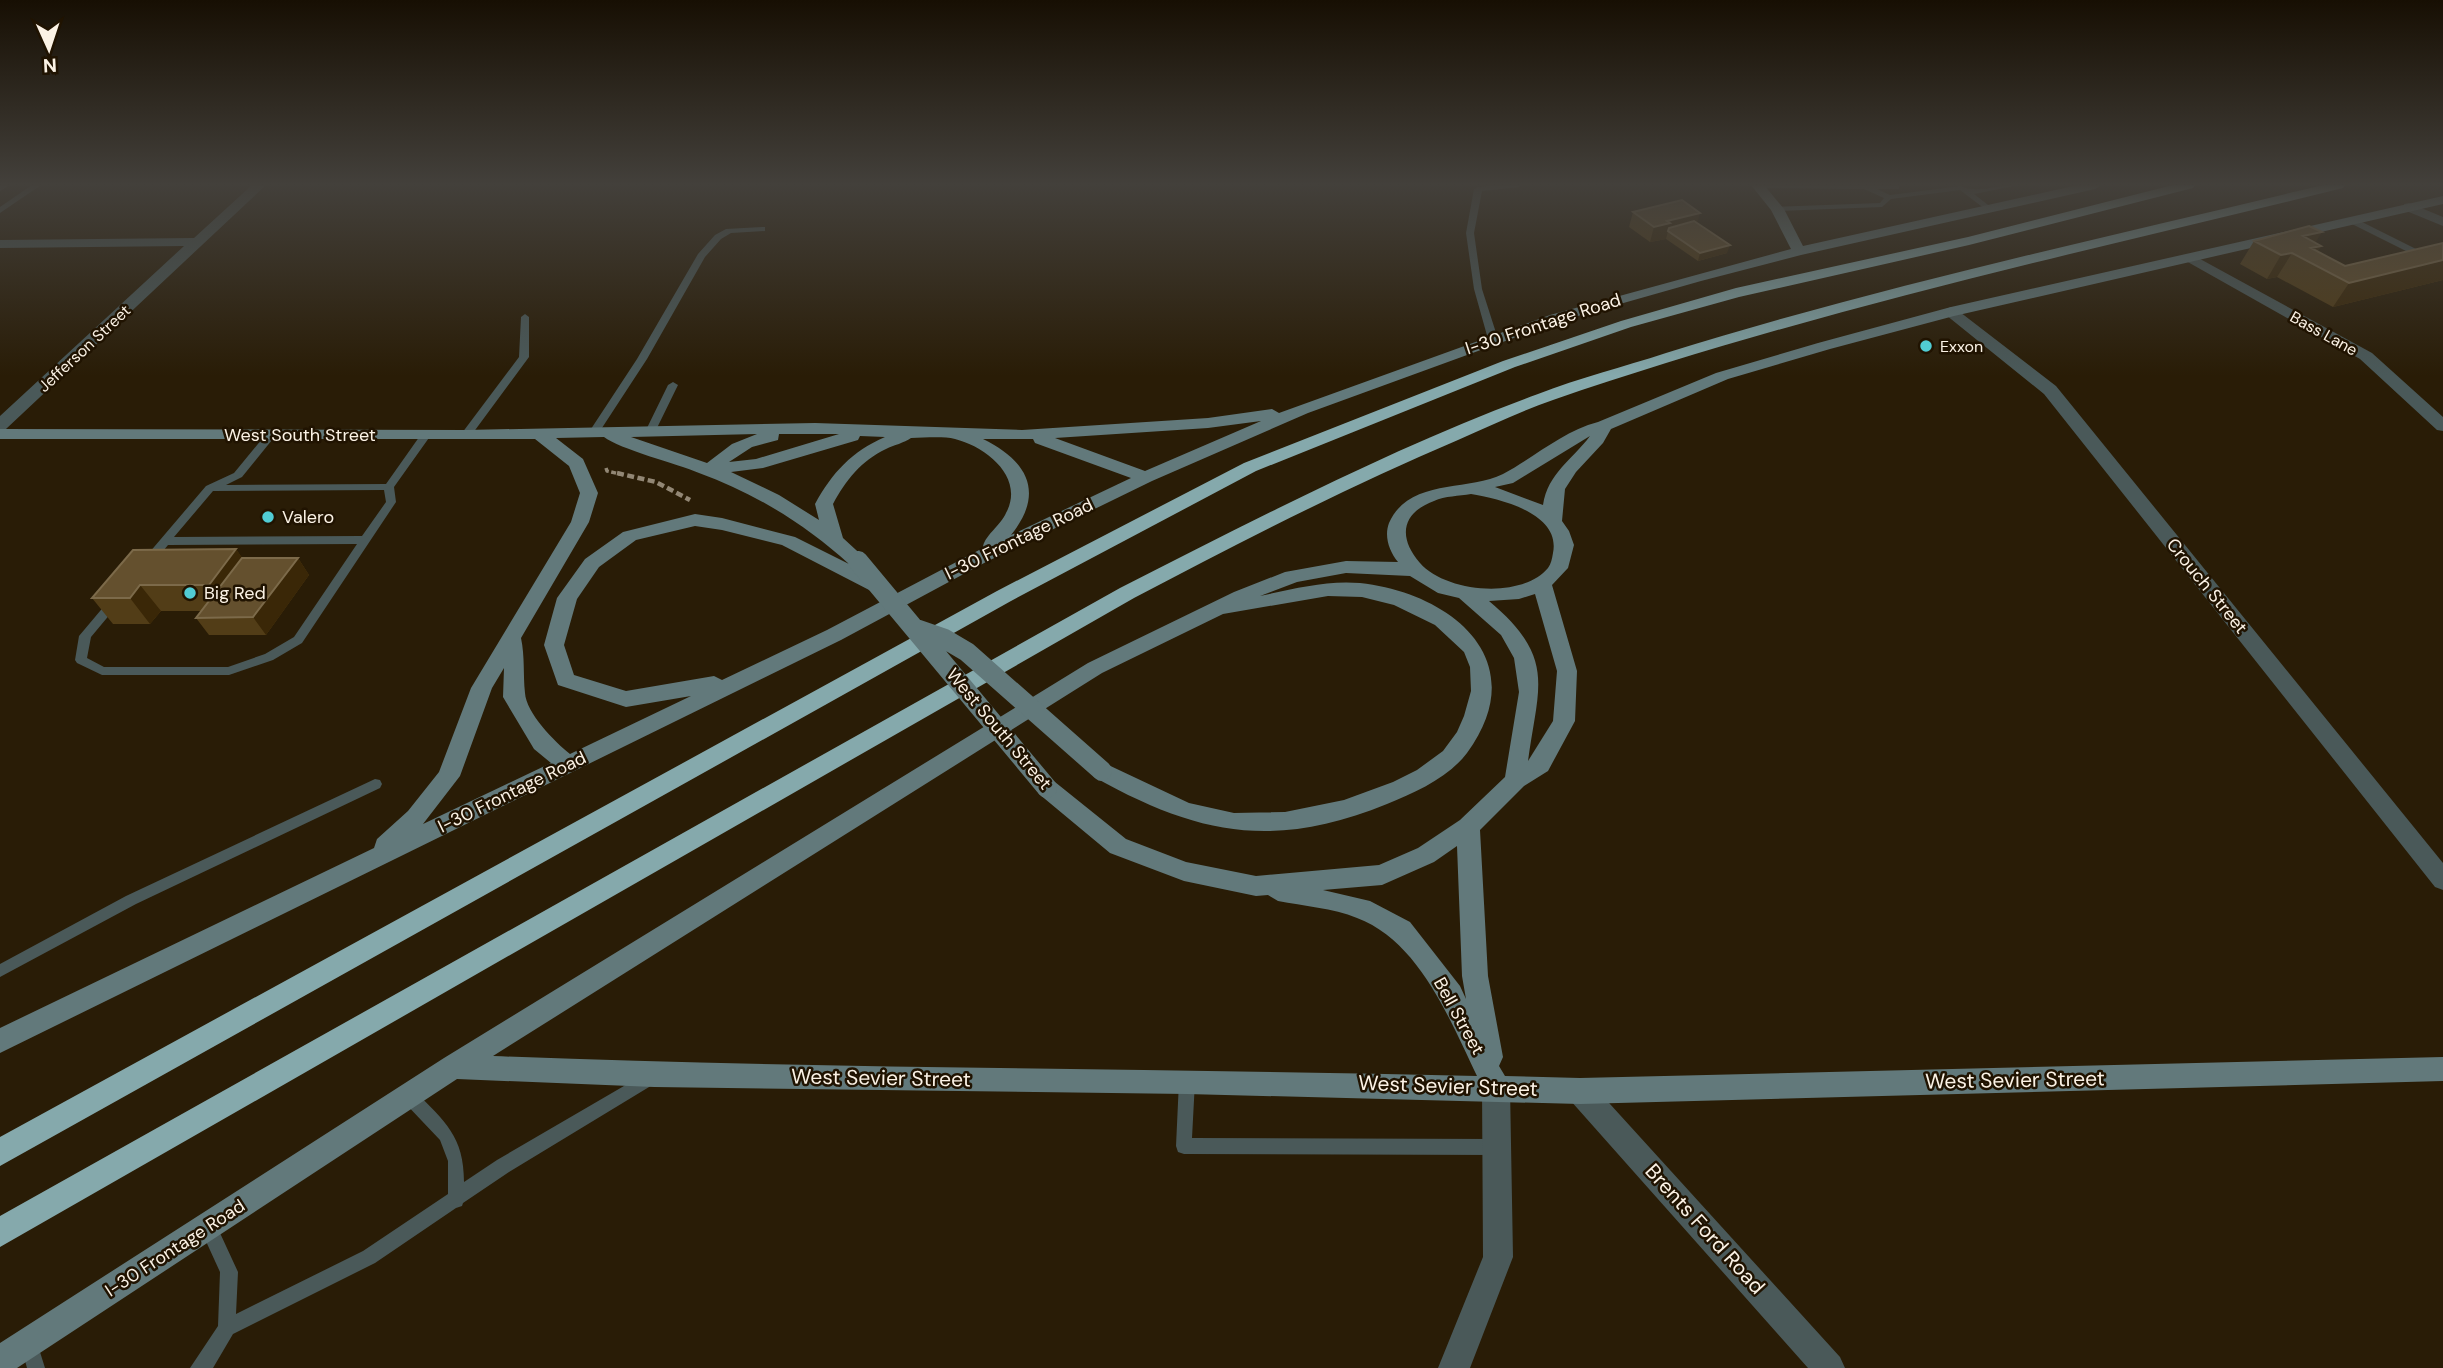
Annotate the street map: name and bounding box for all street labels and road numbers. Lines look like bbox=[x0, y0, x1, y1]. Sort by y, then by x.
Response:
street label: I-30 Frontage Road bbox=[1462, 288, 1624, 360]
street label: Jefferson Street bbox=[34, 300, 135, 397]
street label: Bass Lane bbox=[2286, 306, 2361, 361]
street label: West South Street bbox=[224, 423, 376, 447]
street label: I-30 Frontage Road bbox=[941, 493, 1097, 585]
street label: Crouch Street bbox=[2161, 533, 2253, 639]
street label: West South Street bbox=[941, 663, 1057, 795]
street label: I-30 Frontage Road bbox=[434, 746, 590, 838]
street label: Bell Street bbox=[1428, 973, 1490, 1059]
street label: West Sevier Street bbox=[791, 1062, 971, 1094]
street label: West Sevier Street bbox=[1925, 1064, 2105, 1096]
street label: West Sevier Street bbox=[1358, 1069, 1538, 1103]
street label: Brents Ford Road bbox=[1639, 1158, 1771, 1300]
street label: I-30 Frontage Road bbox=[100, 1194, 250, 1302]

